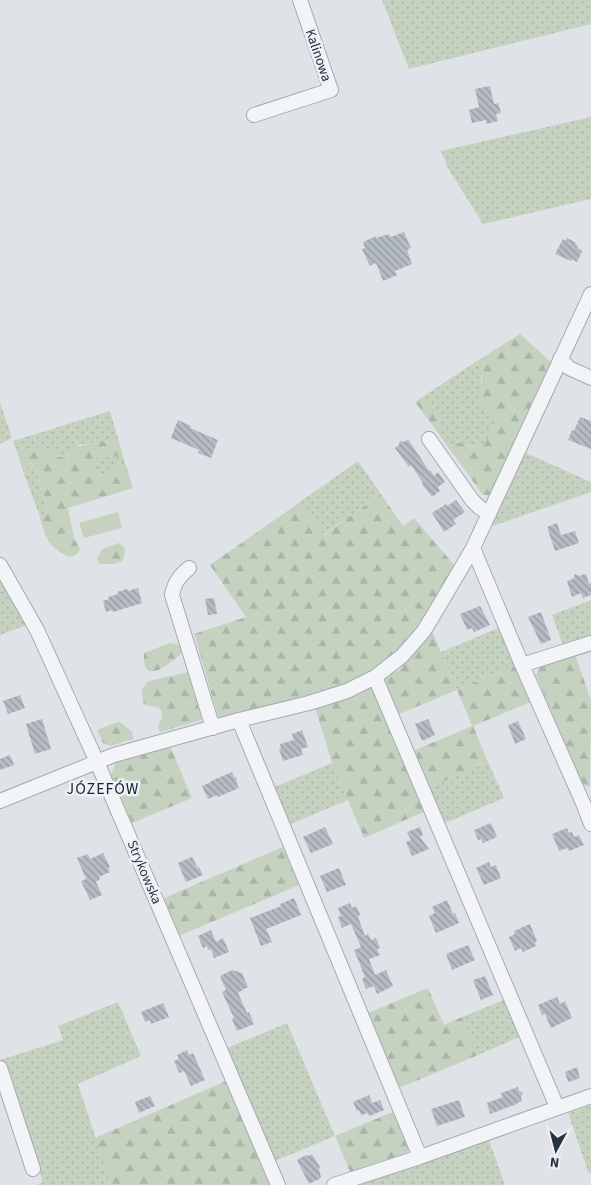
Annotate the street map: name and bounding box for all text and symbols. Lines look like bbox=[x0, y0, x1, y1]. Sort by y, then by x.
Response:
street label: Kalinowa bbox=[300, 26, 336, 84]
district label: JÓZEFÓW bbox=[67, 778, 139, 800]
street label: Strykowska bbox=[122, 837, 166, 907]
north arrow bbox=[531, 1125, 581, 1175]
text: N bbox=[549, 1151, 560, 1172]

